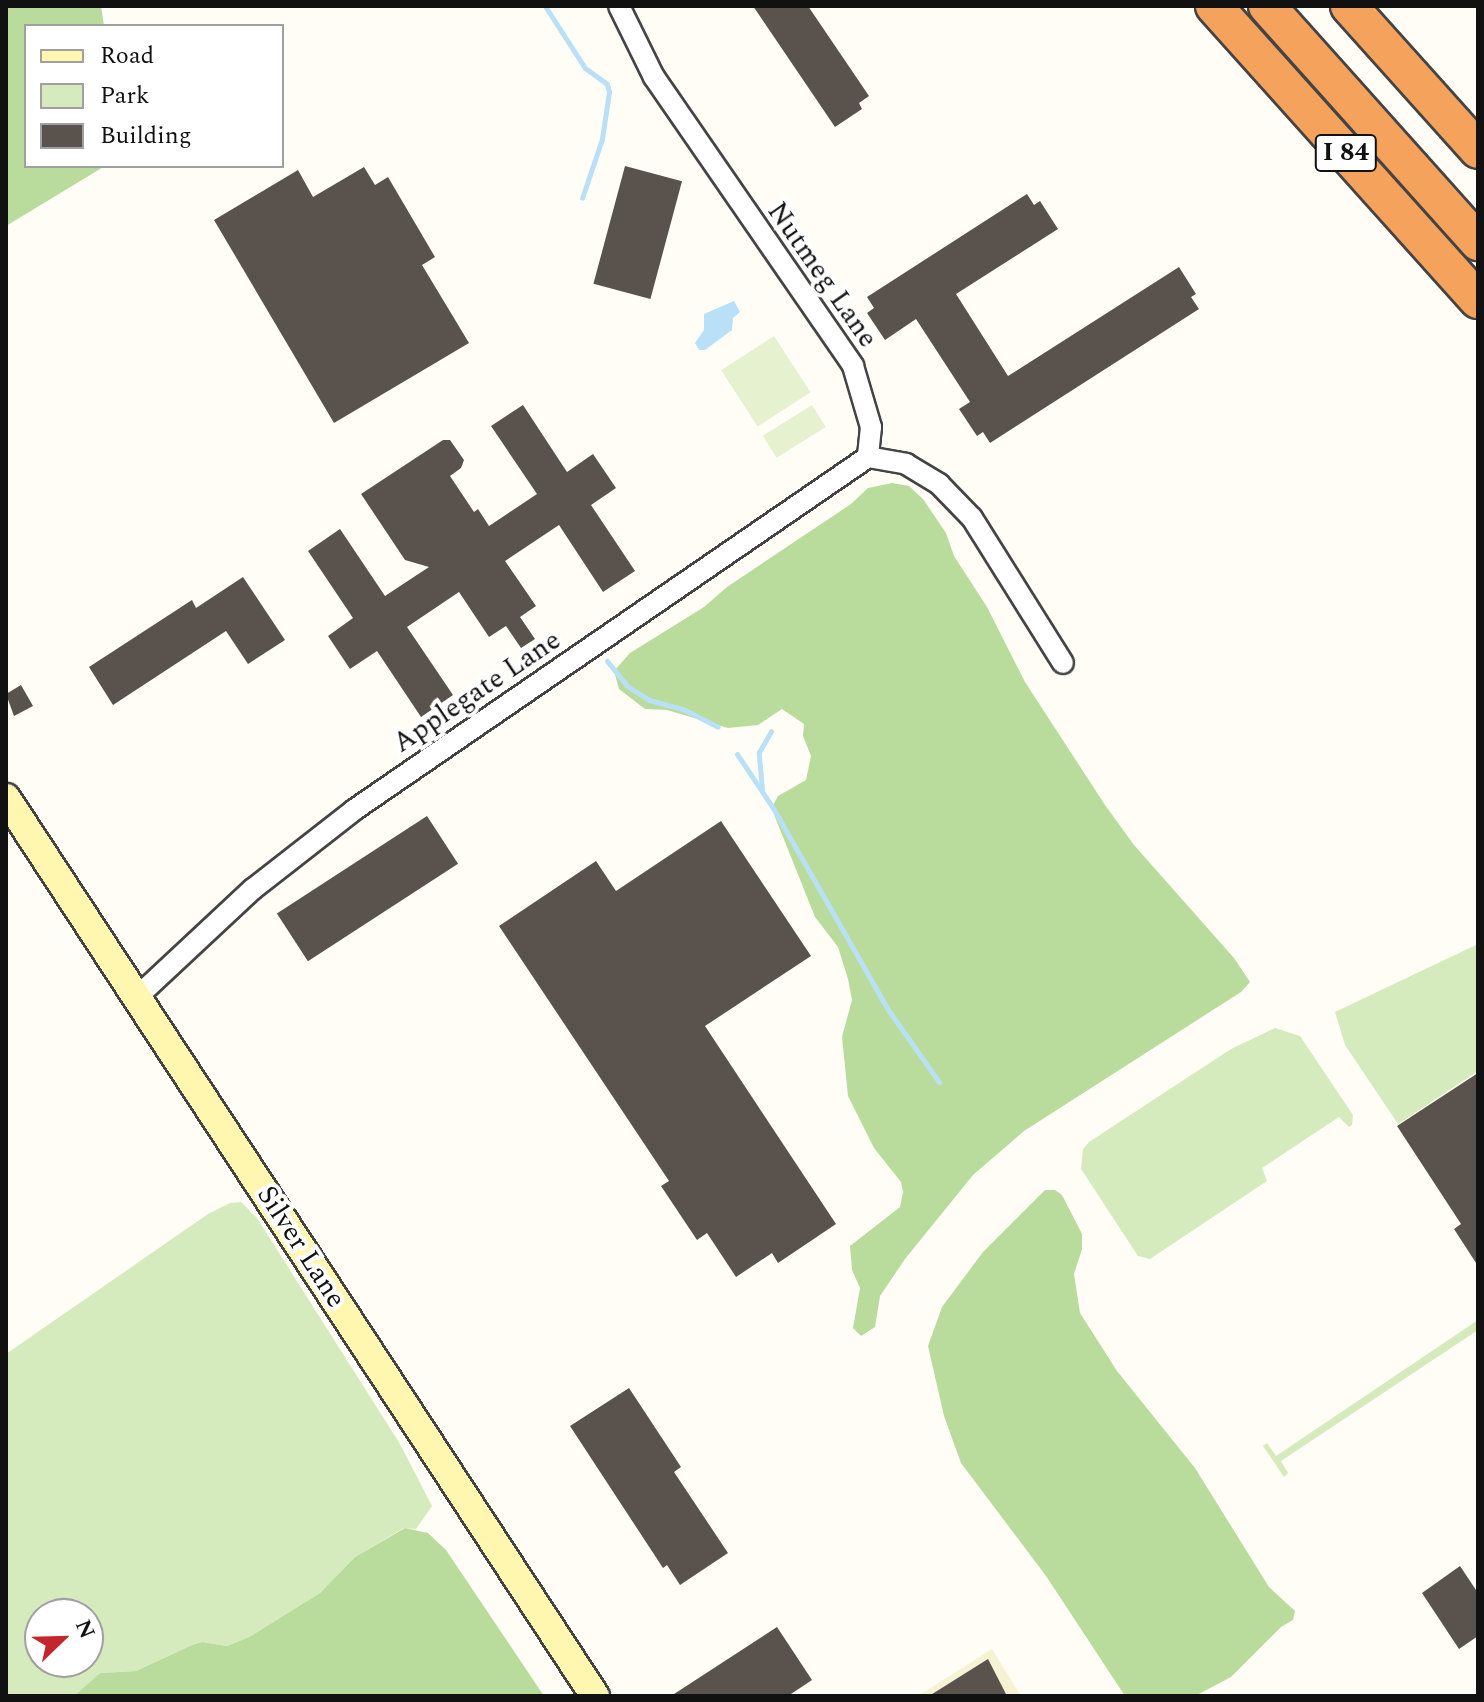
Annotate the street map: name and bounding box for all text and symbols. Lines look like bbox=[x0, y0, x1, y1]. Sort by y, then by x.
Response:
legend bbox=[24, 24, 284, 168]
text: Road bbox=[100, 38, 154, 74]
text: Park bbox=[100, 78, 150, 114]
text: Building bbox=[100, 118, 192, 154]
road number: I 84 bbox=[1314, 131, 1378, 175]
street label: Nutmeg Lane bbox=[760, 196, 884, 354]
street label: Applegate Lane bbox=[387, 624, 567, 760]
street label: Silver Lane bbox=[249, 1180, 353, 1314]
north arrow bbox=[24, 1598, 104, 1678]
text: N bbox=[66, 1614, 103, 1644]

